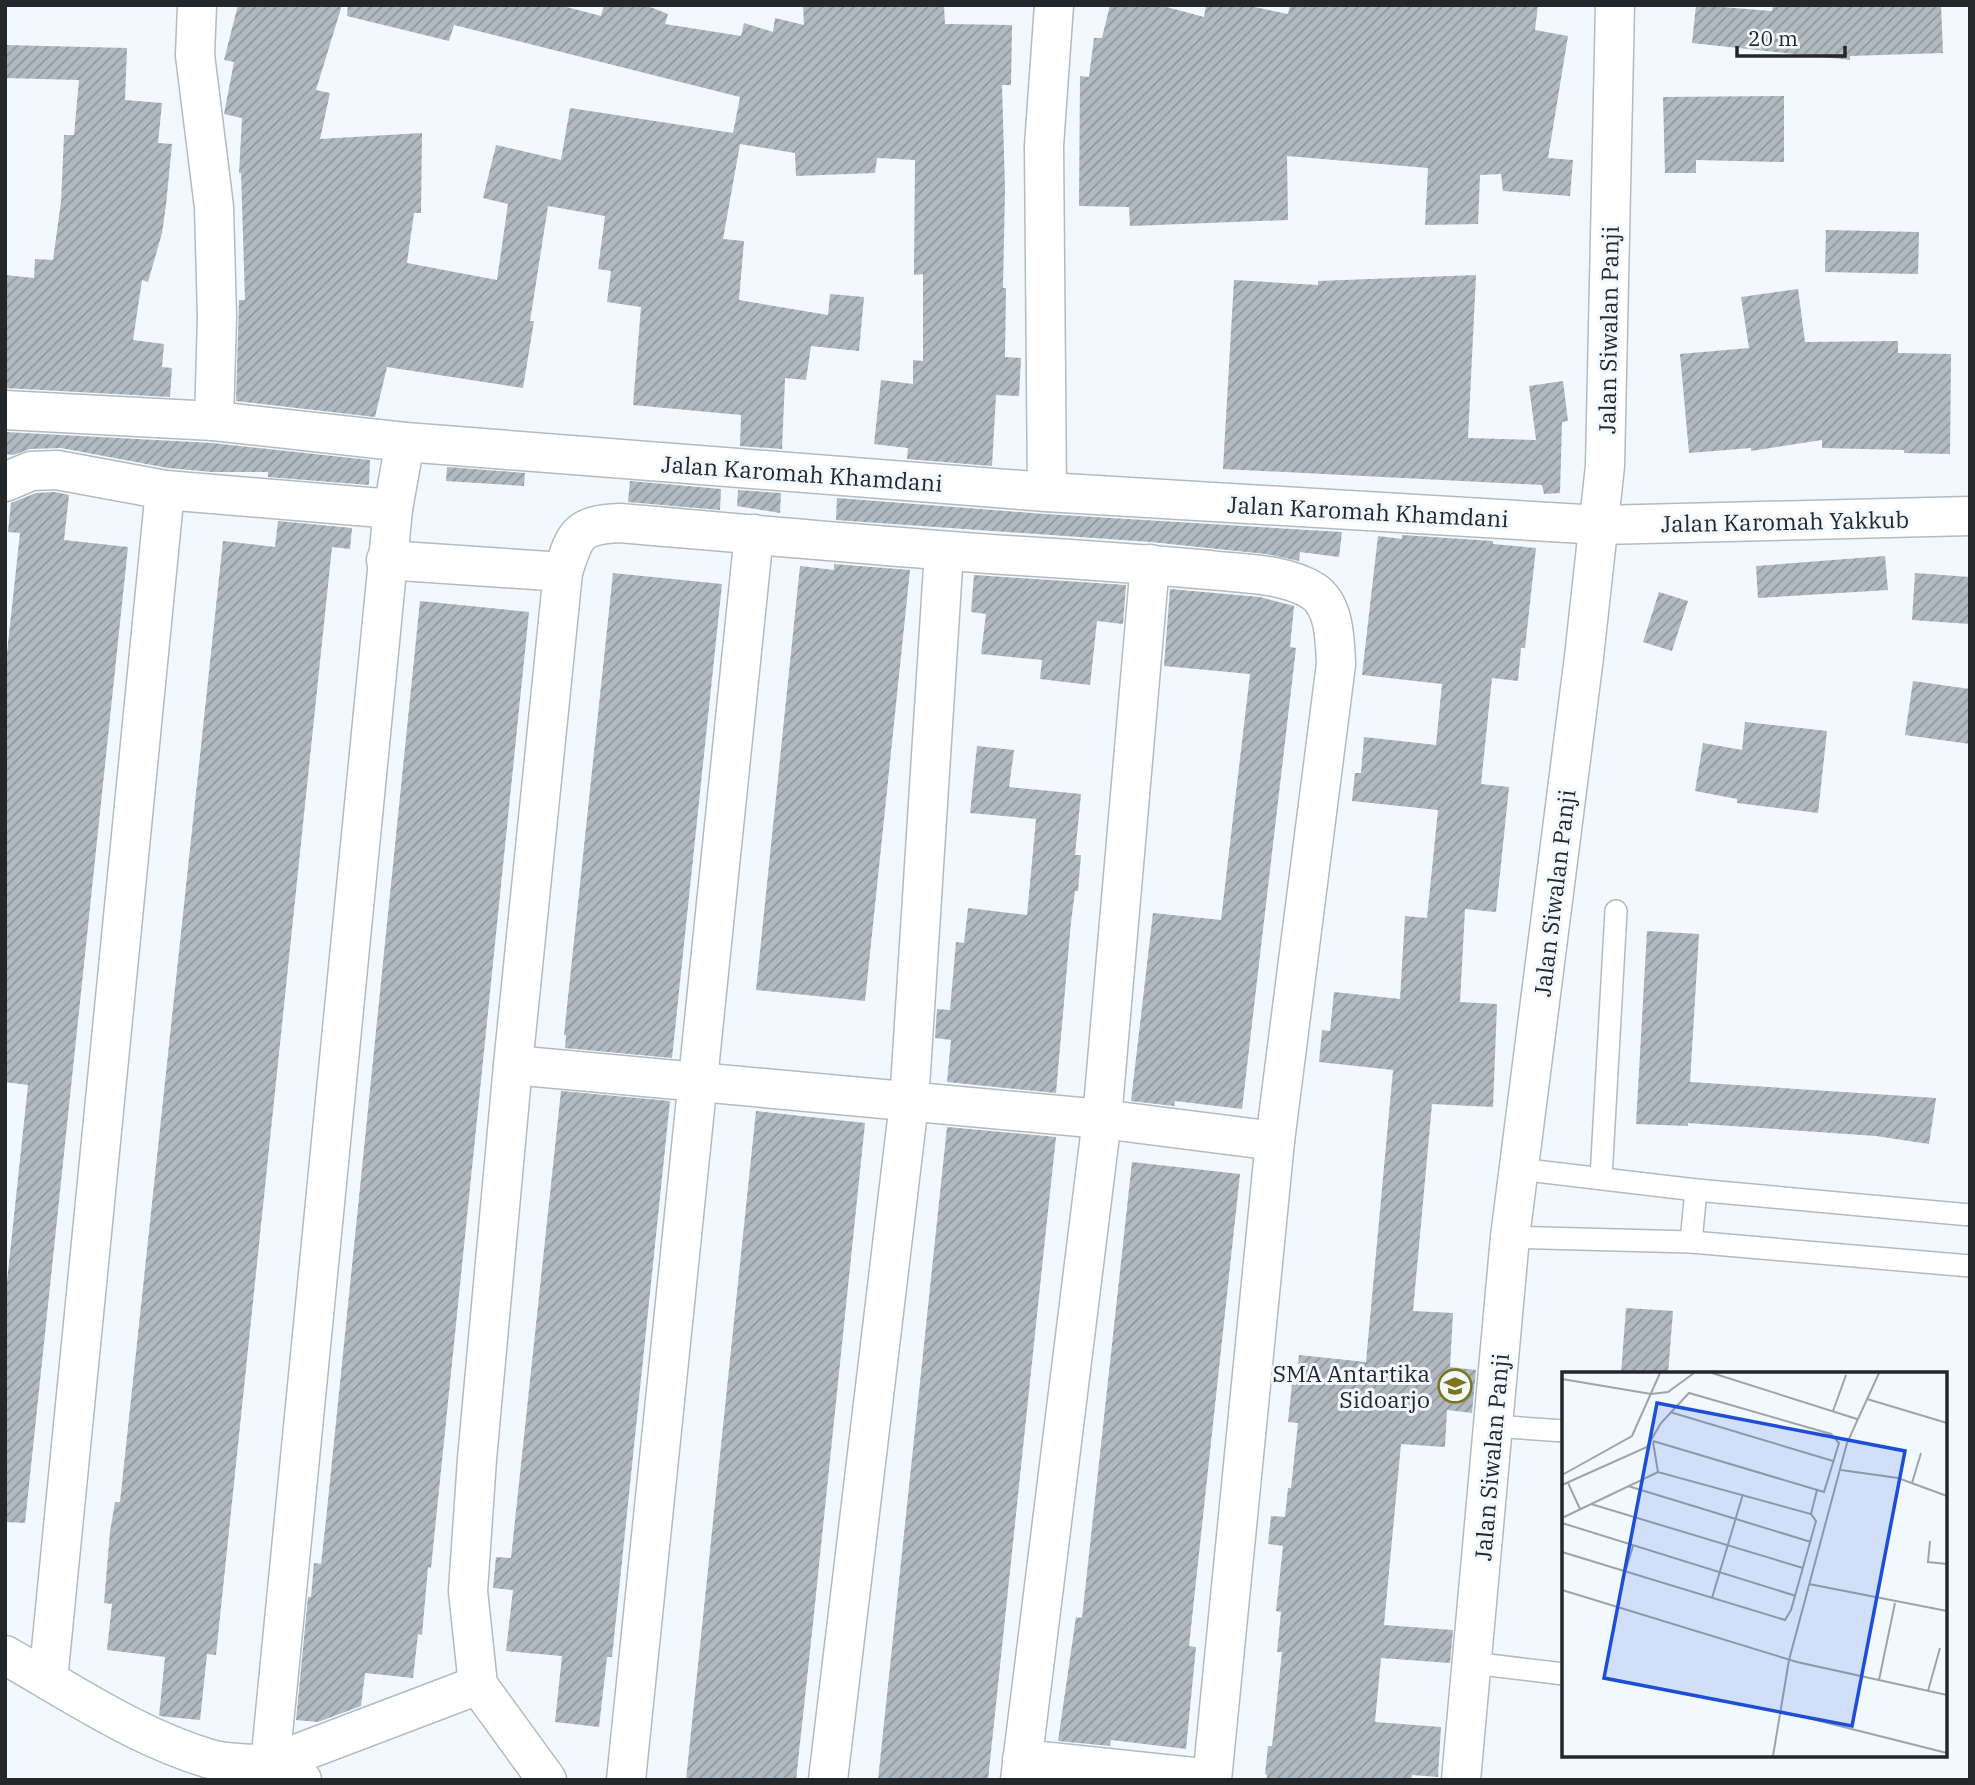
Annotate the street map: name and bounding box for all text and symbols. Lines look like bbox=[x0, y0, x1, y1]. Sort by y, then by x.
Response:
scale bar bbox=[1737, 14, 1846, 58]
text: 20 m bbox=[1748, 24, 1798, 52]
street label: Jalan Siwalan Panji bbox=[1591, 226, 1625, 434]
street label: Jalan Karomah Khamdani bbox=[660, 448, 944, 498]
street label: Jalan Karomah Khamdani bbox=[1226, 489, 1510, 533]
street label: Jalan Karomah Yakkub bbox=[1661, 504, 1909, 538]
street label: Jalan Siwalan Panji bbox=[1526, 788, 1582, 998]
street label: Jalan Siwalan Panji bbox=[1467, 1352, 1515, 1562]
place label: SMA Antartika Sidoarjo bbox=[1272, 1358, 1430, 1414]
school or university icon: SMA Antartika Sidoarjo bbox=[1436, 1367, 1474, 1405]
inset map bbox=[1562, 1372, 1947, 1757]

